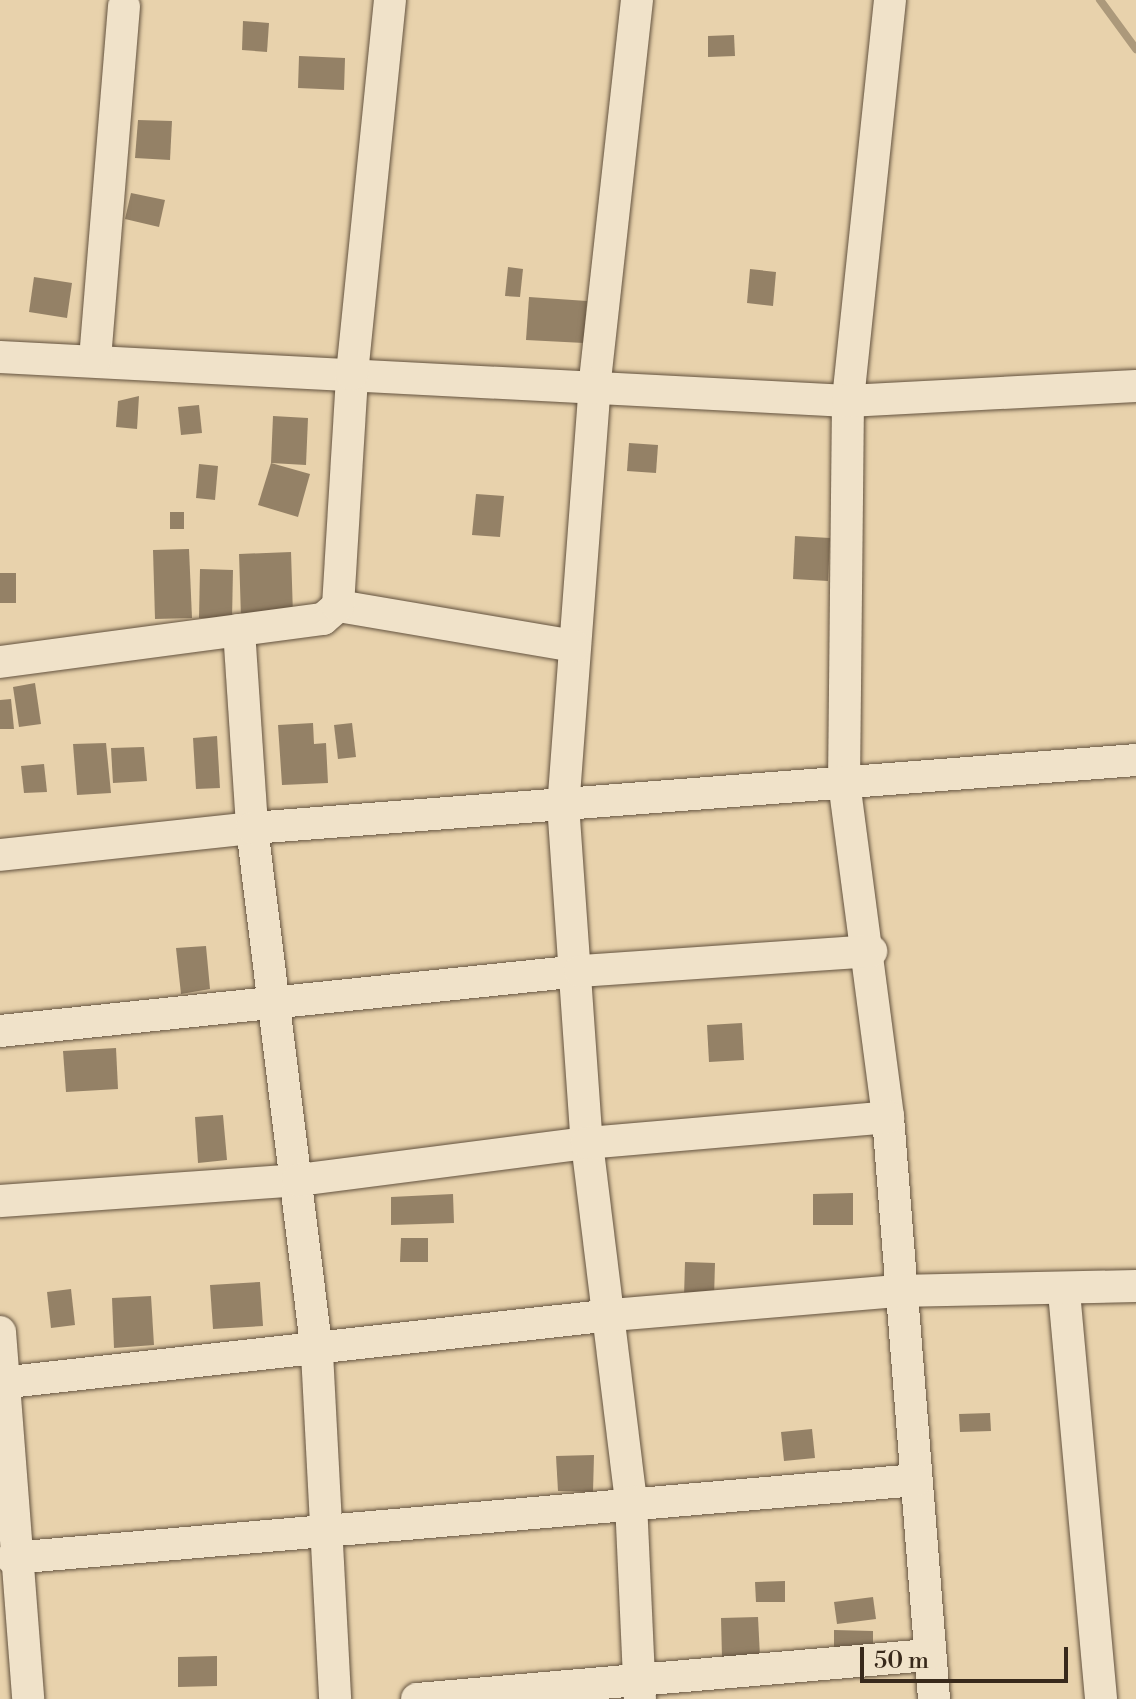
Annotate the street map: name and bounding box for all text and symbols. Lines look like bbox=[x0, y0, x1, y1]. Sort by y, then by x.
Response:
scale bar bbox=[864, 1631, 1072, 1681]
text: 50 m bbox=[874, 1646, 929, 1676]

